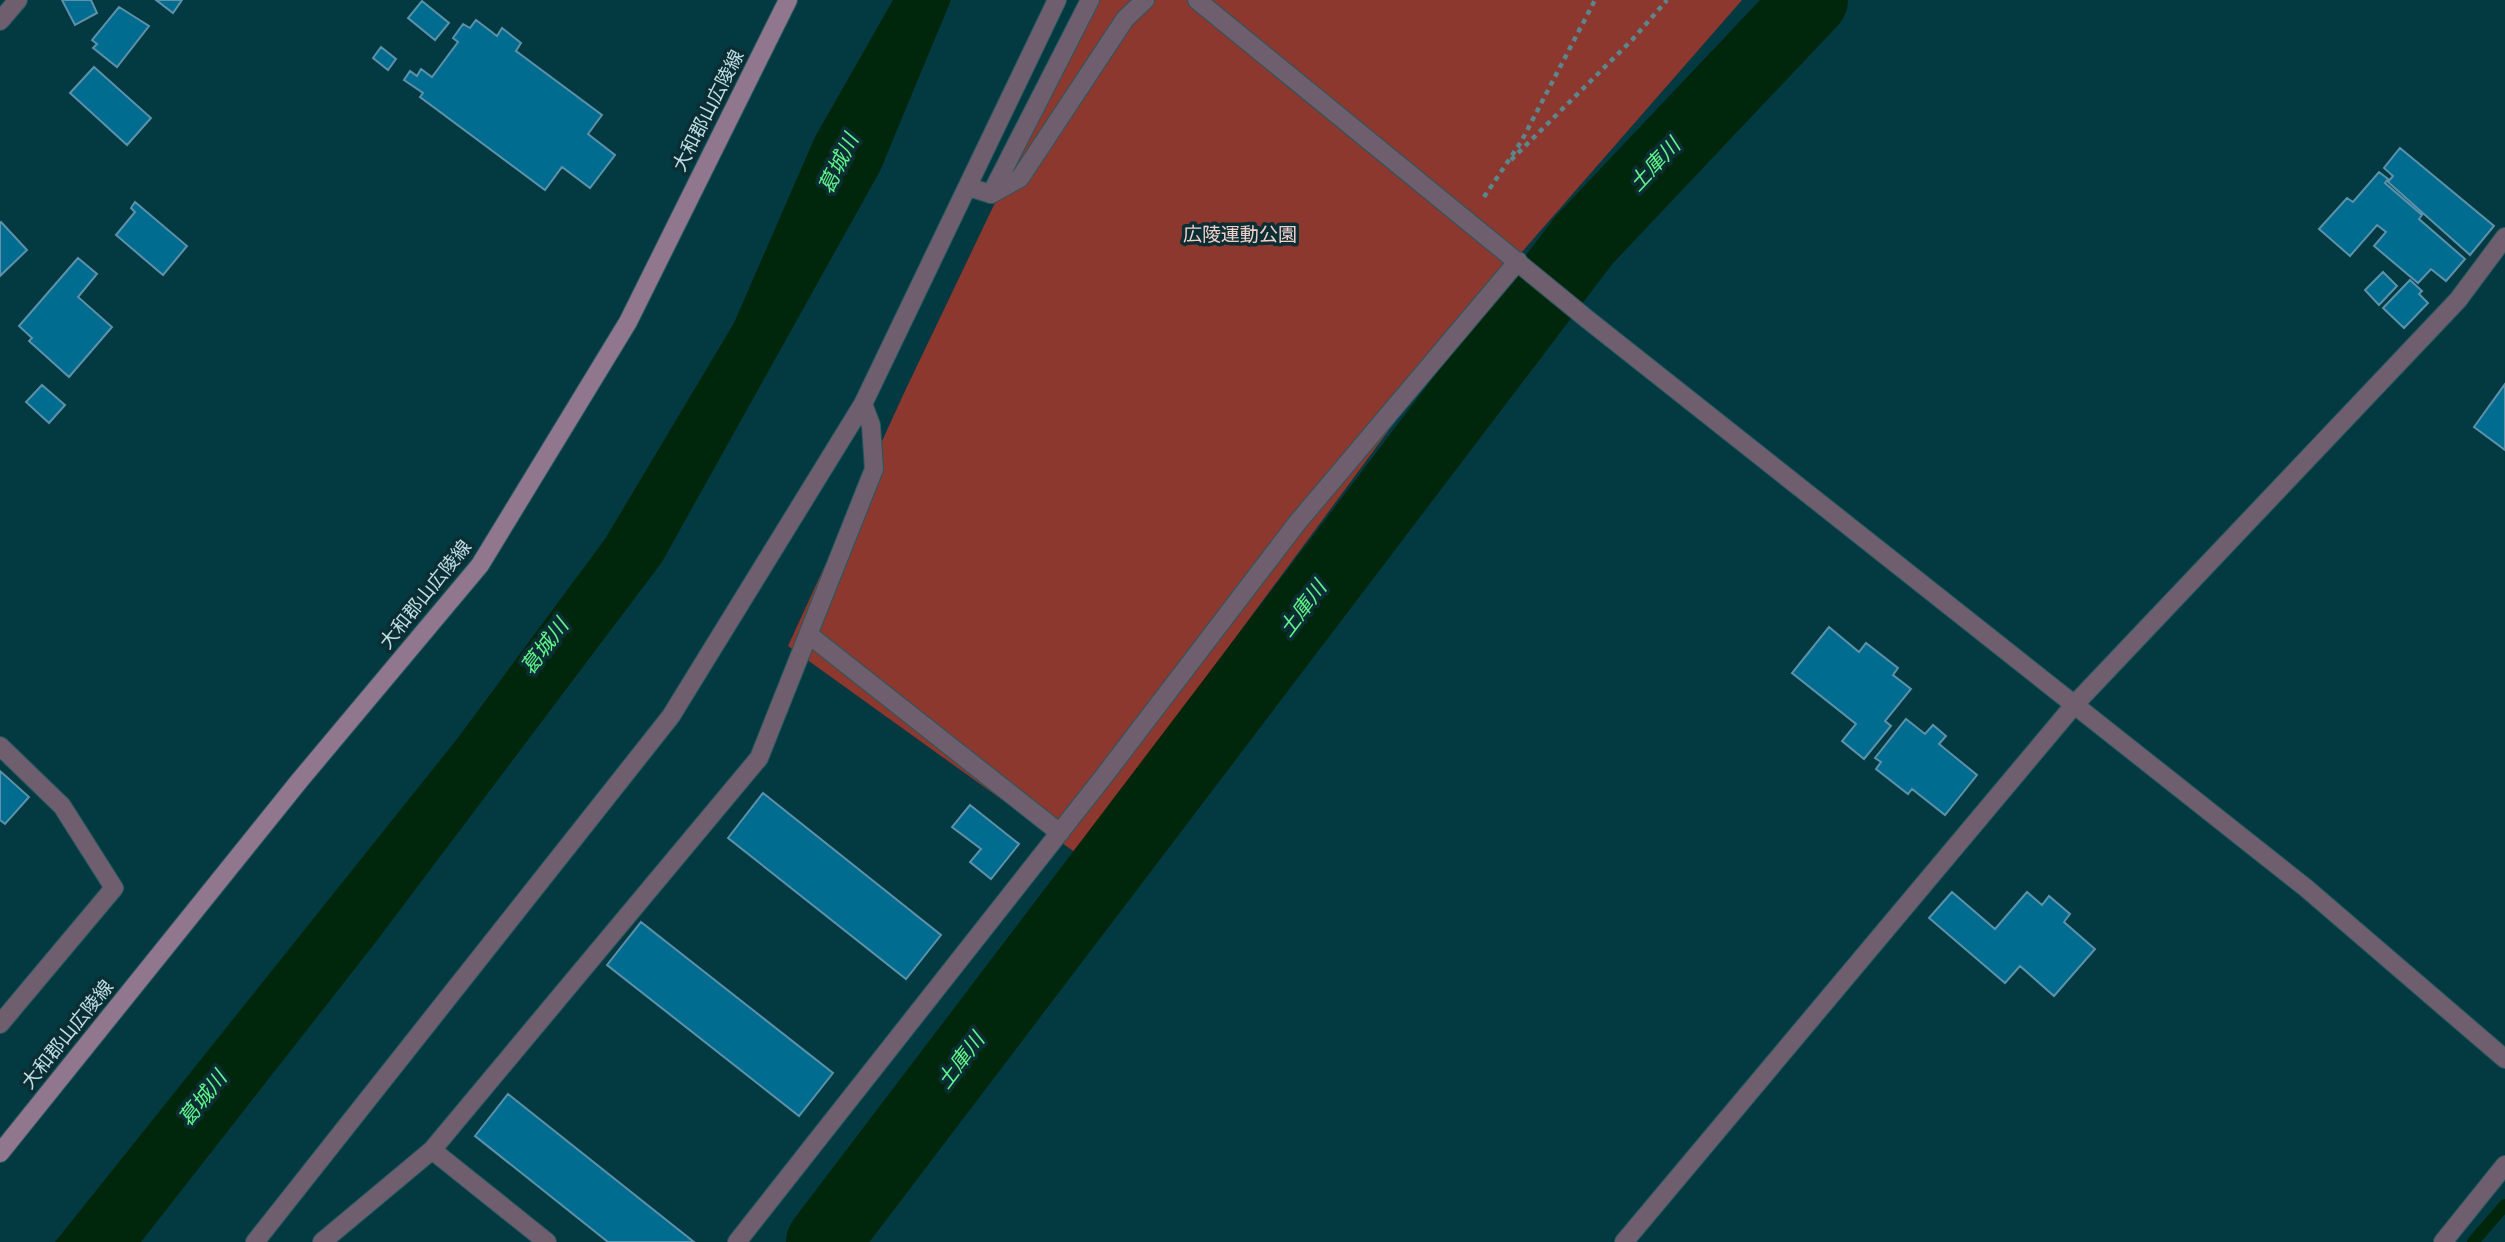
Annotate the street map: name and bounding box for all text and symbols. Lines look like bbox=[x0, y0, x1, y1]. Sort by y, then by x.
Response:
street label: 大和郡山広陵線 bbox=[669, 47, 749, 175]
water label: 葛城川 bbox=[814, 128, 865, 198]
water label: 土庫川 bbox=[1624, 132, 1687, 197]
park label: 広陵運動公園 bbox=[1183, 224, 1297, 247]
street label: 大和郡山広陵線 bbox=[375, 536, 477, 654]
water label: 土庫川 bbox=[1274, 575, 1333, 642]
water label: 葛城川 bbox=[516, 613, 575, 680]
street label: 大和郡山広陵線 bbox=[17, 976, 119, 1094]
water label: 土庫川 bbox=[932, 1027, 991, 1094]
water label: 葛城川 bbox=[174, 1065, 233, 1132]

